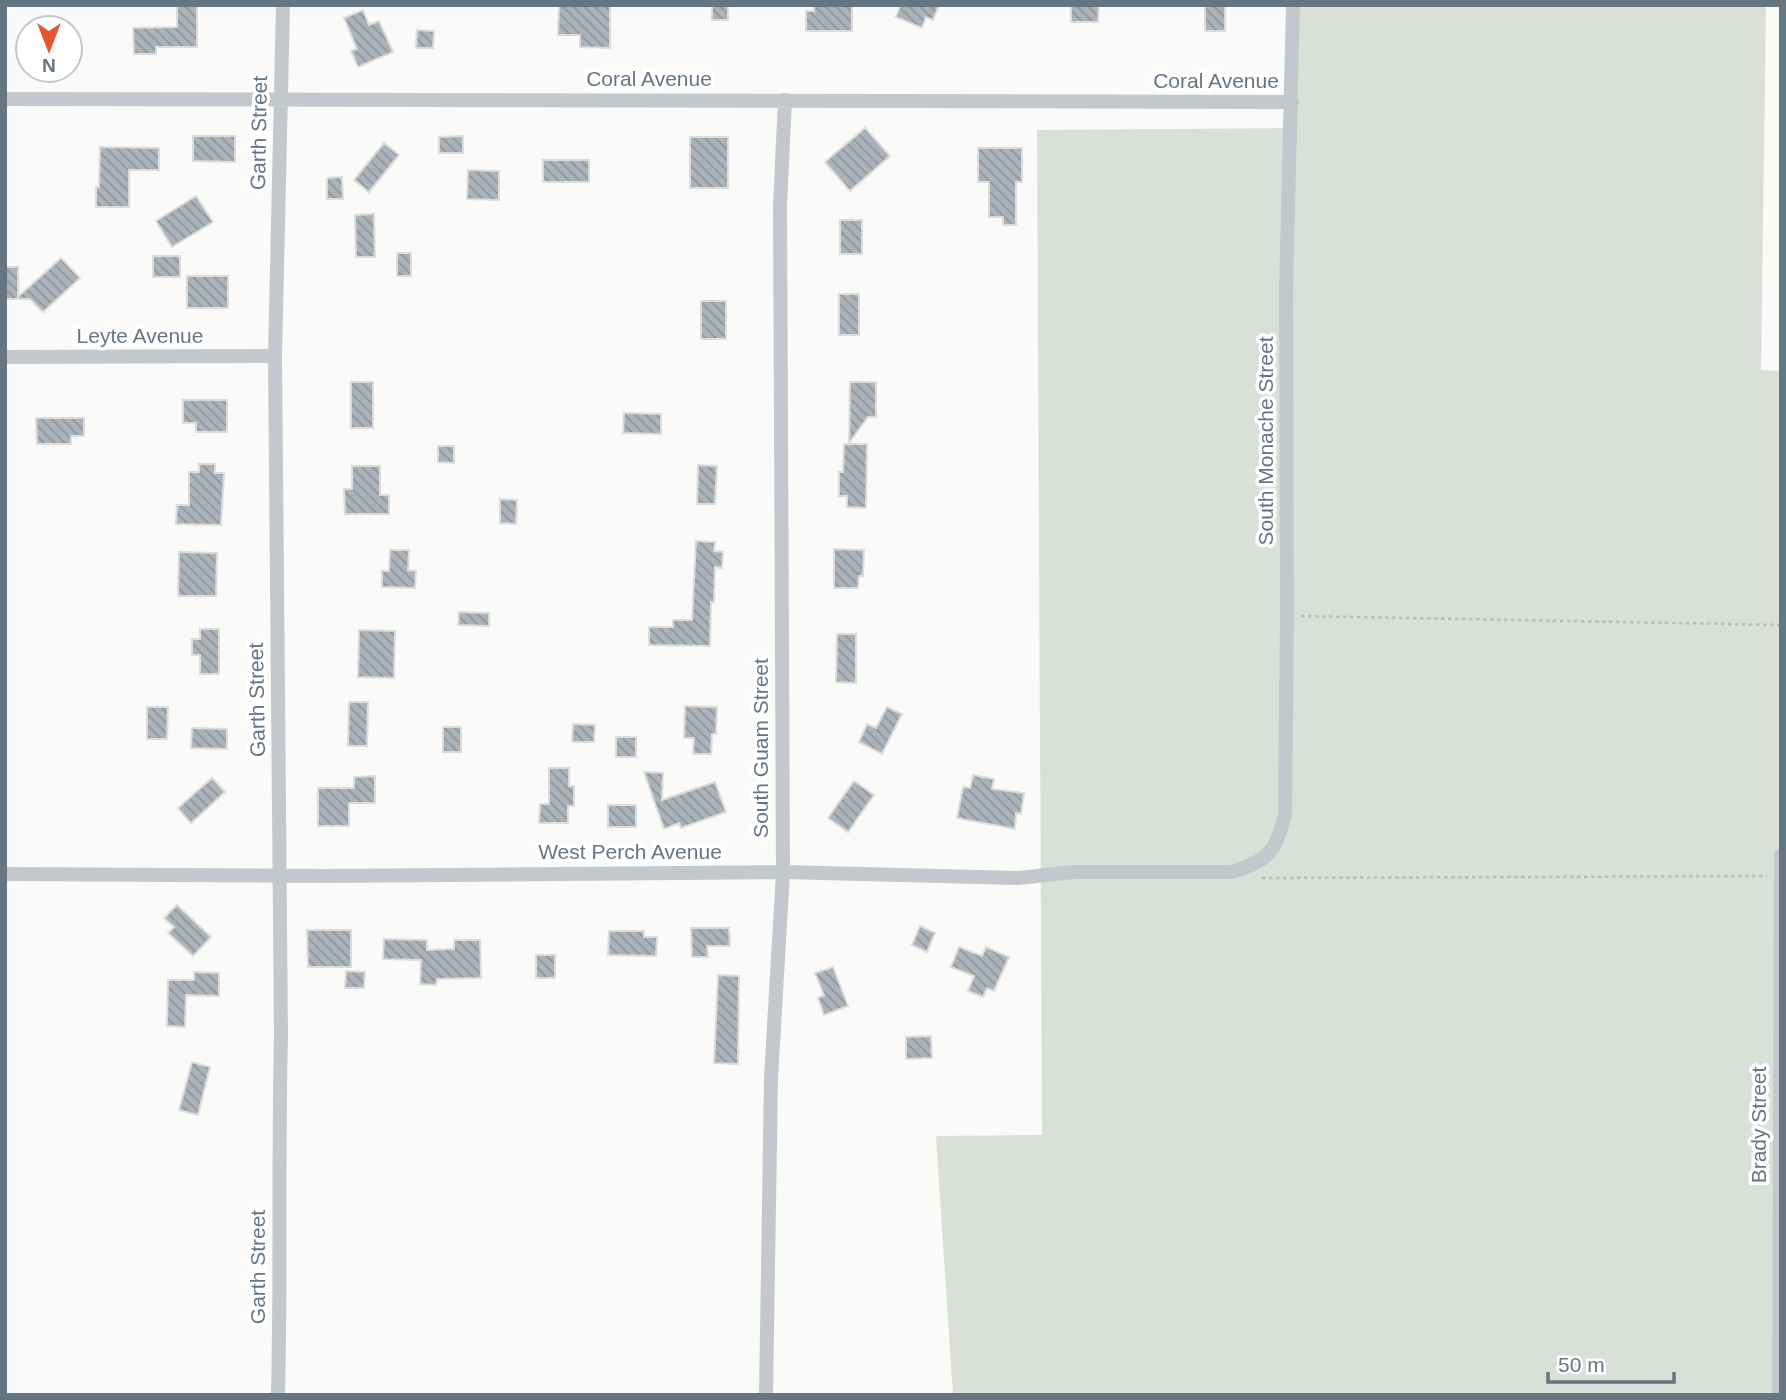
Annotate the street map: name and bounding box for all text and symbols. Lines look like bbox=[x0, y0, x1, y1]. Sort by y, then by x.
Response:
north arrow bbox=[14, 14, 84, 84]
text: N bbox=[42, 55, 56, 76]
street label: Coral Avenue bbox=[586, 67, 712, 90]
street label: Coral Avenue bbox=[1153, 69, 1279, 92]
street label: Garth Street bbox=[246, 75, 271, 190]
street label: Leyte Avenue bbox=[77, 324, 203, 347]
street label: South Monache Street bbox=[1254, 336, 1277, 545]
street label: Garth Street bbox=[244, 642, 269, 757]
street label: South Guam Street bbox=[749, 658, 772, 838]
street label: West Perch Avenue bbox=[538, 840, 722, 863]
street label: Brady Street bbox=[1747, 1066, 1770, 1183]
street label: Garth Street bbox=[246, 1210, 269, 1324]
scale bar bbox=[1548, 1340, 1674, 1384]
text: 50 m bbox=[1558, 1353, 1605, 1376]

